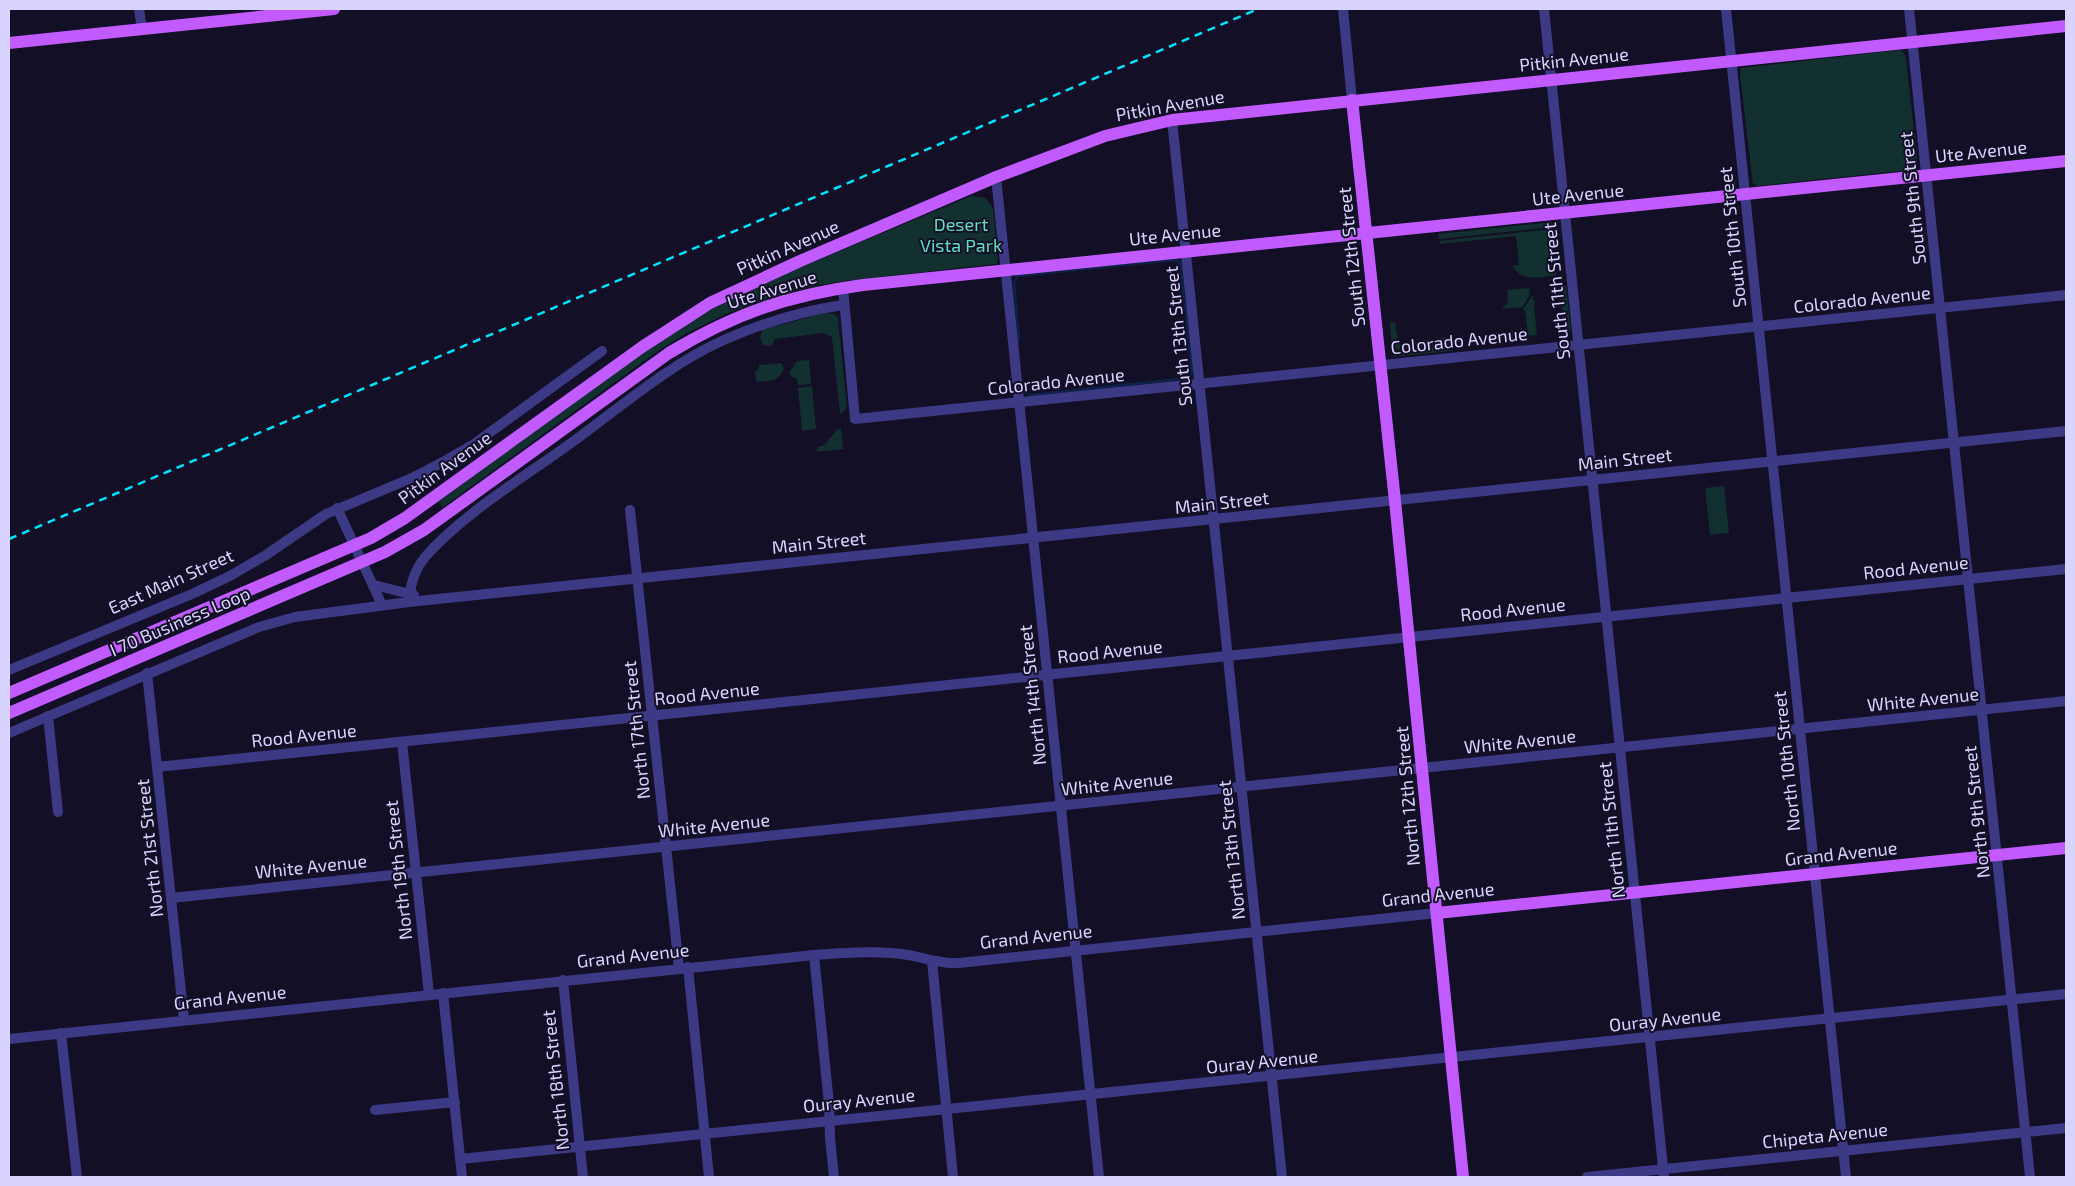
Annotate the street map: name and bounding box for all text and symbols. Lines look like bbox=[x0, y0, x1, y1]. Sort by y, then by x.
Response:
street label: Pitkin Avenue bbox=[1518, 42, 1630, 76]
street label: Pitkin Avenue bbox=[1114, 85, 1226, 125]
street label: South 9th Street bbox=[1894, 130, 1930, 266]
street label: Ute Avenue bbox=[1934, 135, 2028, 167]
street label: South 10th Street bbox=[1714, 166, 1750, 309]
street label: Ute Avenue bbox=[1531, 178, 1625, 210]
street label: South 12th Street bbox=[1333, 186, 1369, 328]
park label: Desert Vista Park bbox=[920, 213, 1002, 256]
street label: Pitkin Avenue bbox=[733, 215, 842, 279]
street label: Ute Avenue bbox=[1128, 218, 1222, 250]
street label: South 11th Street bbox=[1538, 221, 1574, 361]
street label: Ute Avenue bbox=[724, 265, 819, 313]
street label: South 13th Street bbox=[1160, 265, 1196, 407]
street label: Colorado Avenue bbox=[1792, 281, 1931, 317]
street label: Colorado Avenue bbox=[1389, 322, 1528, 358]
street label: Colorado Avenue bbox=[986, 363, 1125, 399]
street label: Pitkin Avenue bbox=[393, 426, 495, 508]
street label: Main Street bbox=[1577, 443, 1673, 475]
street label: Main Street bbox=[1174, 486, 1270, 518]
street label: Main Street bbox=[771, 526, 867, 558]
street label: East Main Street bbox=[105, 544, 237, 619]
street label: Rood Avenue bbox=[1862, 551, 1970, 583]
street label: I 70 Business Loop bbox=[106, 582, 253, 661]
street label: Rood Avenue bbox=[1459, 593, 1567, 625]
street label: North 14th Street bbox=[1014, 624, 1050, 766]
street label: Rood Avenue bbox=[1056, 635, 1164, 667]
street label: North 17th Street bbox=[618, 660, 654, 800]
street label: Rood Avenue bbox=[653, 677, 761, 709]
street label: White Avenue bbox=[1866, 682, 1980, 716]
street label: North 10th Street bbox=[1768, 690, 1804, 832]
street label: Rood Avenue bbox=[250, 719, 358, 751]
street label: White Avenue bbox=[1463, 724, 1577, 758]
street label: North 12th Street bbox=[1390, 725, 1424, 867]
street label: North 9th Street bbox=[1958, 745, 1994, 879]
street label: North 11th Street bbox=[1593, 761, 1629, 899]
street label: White Avenue bbox=[1060, 766, 1174, 800]
street label: North 21st Street bbox=[131, 778, 167, 918]
street label: North 13th Street bbox=[1213, 779, 1249, 921]
street label: North 19th Street bbox=[380, 799, 416, 941]
street label: White Avenue bbox=[657, 808, 771, 842]
street label: Grand Avenue bbox=[1784, 836, 1898, 870]
street label: White Avenue bbox=[254, 849, 368, 883]
street label: Grand Avenue bbox=[1381, 877, 1495, 911]
street label: Grand Avenue bbox=[979, 919, 1093, 953]
street label: Grand Avenue bbox=[576, 938, 690, 972]
street label: Grand Avenue bbox=[173, 980, 287, 1014]
street label: Ouray Avenue bbox=[1608, 1002, 1722, 1036]
street label: North 18th Street bbox=[537, 1009, 573, 1151]
street label: Ouray Avenue bbox=[1205, 1044, 1319, 1078]
street label: Ouray Avenue bbox=[802, 1083, 916, 1117]
street label: Chipeta Avenue bbox=[1761, 1117, 1889, 1153]

